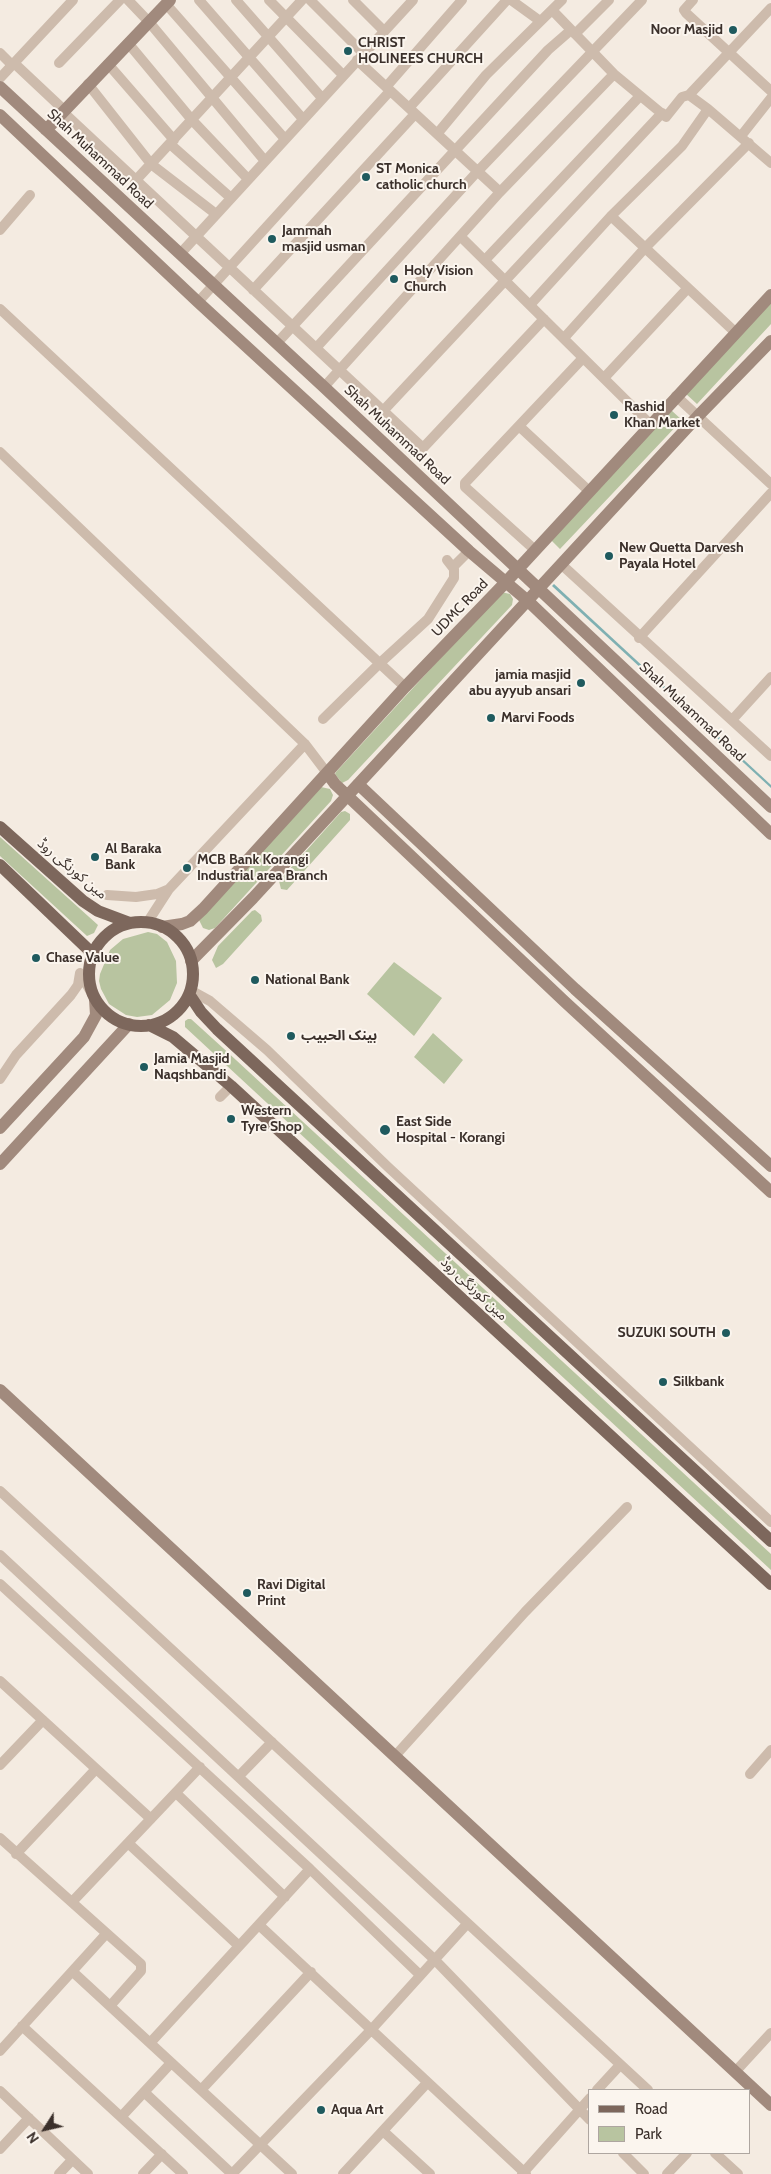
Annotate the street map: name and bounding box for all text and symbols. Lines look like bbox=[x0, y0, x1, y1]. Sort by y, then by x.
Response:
place label: Noor Masjid bbox=[650, 22, 723, 38]
marker: Noor Masjid bbox=[727, 24, 739, 36]
place label: CHRIST HOLINEES CHURCH bbox=[358, 35, 483, 68]
marker: CHRIST HOLINEES CHURCH bbox=[342, 45, 354, 57]
street label: Shah Muhammad Road bbox=[44, 106, 156, 212]
place label: ST Monica catholic church bbox=[376, 161, 467, 193]
marker: ST Monica catholic church bbox=[360, 171, 372, 183]
place label: Jammah masjid usman bbox=[282, 223, 365, 256]
marker: Jammah masjid usman bbox=[266, 233, 278, 245]
place label: Holy Vision Church bbox=[404, 263, 473, 296]
marker: Holy Vision Church bbox=[388, 273, 400, 285]
street label: Shah Muhammad Road bbox=[341, 382, 453, 488]
place label: Rashid Khan Market bbox=[624, 399, 700, 432]
marker: Rashid Khan Market bbox=[608, 409, 620, 421]
place label: New Quetta Darvesh Payala Hotel bbox=[619, 540, 744, 572]
marker: New Quetta Darvesh Payala Hotel bbox=[603, 550, 615, 562]
street label: UDMC Road bbox=[428, 576, 492, 640]
street label: Shah Muhammad Road bbox=[636, 659, 748, 765]
place label: jamia masjid abu ayyub ansari bbox=[469, 667, 571, 700]
marker: jamia masjid abu ayyub ansari bbox=[575, 677, 587, 689]
place label: Marvi Foods bbox=[501, 710, 574, 726]
marker: Marvi Foods bbox=[485, 712, 497, 724]
street label: مین کورنگی روڈ bbox=[34, 835, 110, 903]
place label: Al Baraka Bank bbox=[105, 841, 161, 874]
marker: Al Baraka Bank bbox=[89, 851, 101, 863]
place label: MCB Bank Korangi Industrial area Branch bbox=[197, 852, 328, 884]
marker: MCB Bank Korangi Industrial area Branch bbox=[181, 862, 193, 874]
place label: Chase Value bbox=[46, 950, 119, 966]
marker: Chase Value bbox=[30, 952, 42, 964]
place label: National Bank bbox=[265, 972, 350, 988]
marker: National Bank bbox=[249, 974, 261, 986]
place label: بينک الحبيب bbox=[301, 1028, 377, 1044]
marker: بينک الحبيب bbox=[285, 1030, 297, 1042]
place label: Jamia Masjid Naqshbandi bbox=[154, 1051, 230, 1084]
marker: Jamia Masjid Naqshbandi bbox=[138, 1061, 150, 1073]
place label: Western Tyre Shop bbox=[241, 1103, 302, 1136]
marker: Western Tyre Shop bbox=[225, 1113, 237, 1125]
place label: East Side Hospital - Korangi bbox=[396, 1114, 505, 1146]
marker: East Side Hospital - Korangi bbox=[378, 1123, 392, 1137]
street label: مین کورنگی روڈ bbox=[437, 1254, 511, 1324]
place label: SUZUKI SOUTH bbox=[617, 1325, 716, 1341]
marker: SUZUKI SOUTH bbox=[720, 1327, 732, 1339]
place label: Silkbank bbox=[673, 1374, 724, 1390]
marker: Silkbank bbox=[657, 1376, 669, 1388]
place label: Ravi Digital Print bbox=[257, 1577, 325, 1610]
marker: Ravi Digital Print bbox=[241, 1587, 253, 1599]
legend bbox=[588, 2089, 751, 2154]
text: Road bbox=[635, 2100, 668, 2118]
place label: Aqua Art bbox=[331, 2102, 384, 2118]
north arrow bbox=[20, 2104, 70, 2154]
marker: Aqua Art bbox=[315, 2104, 327, 2116]
text: Park bbox=[635, 2125, 662, 2143]
text: N bbox=[22, 2128, 43, 2147]

